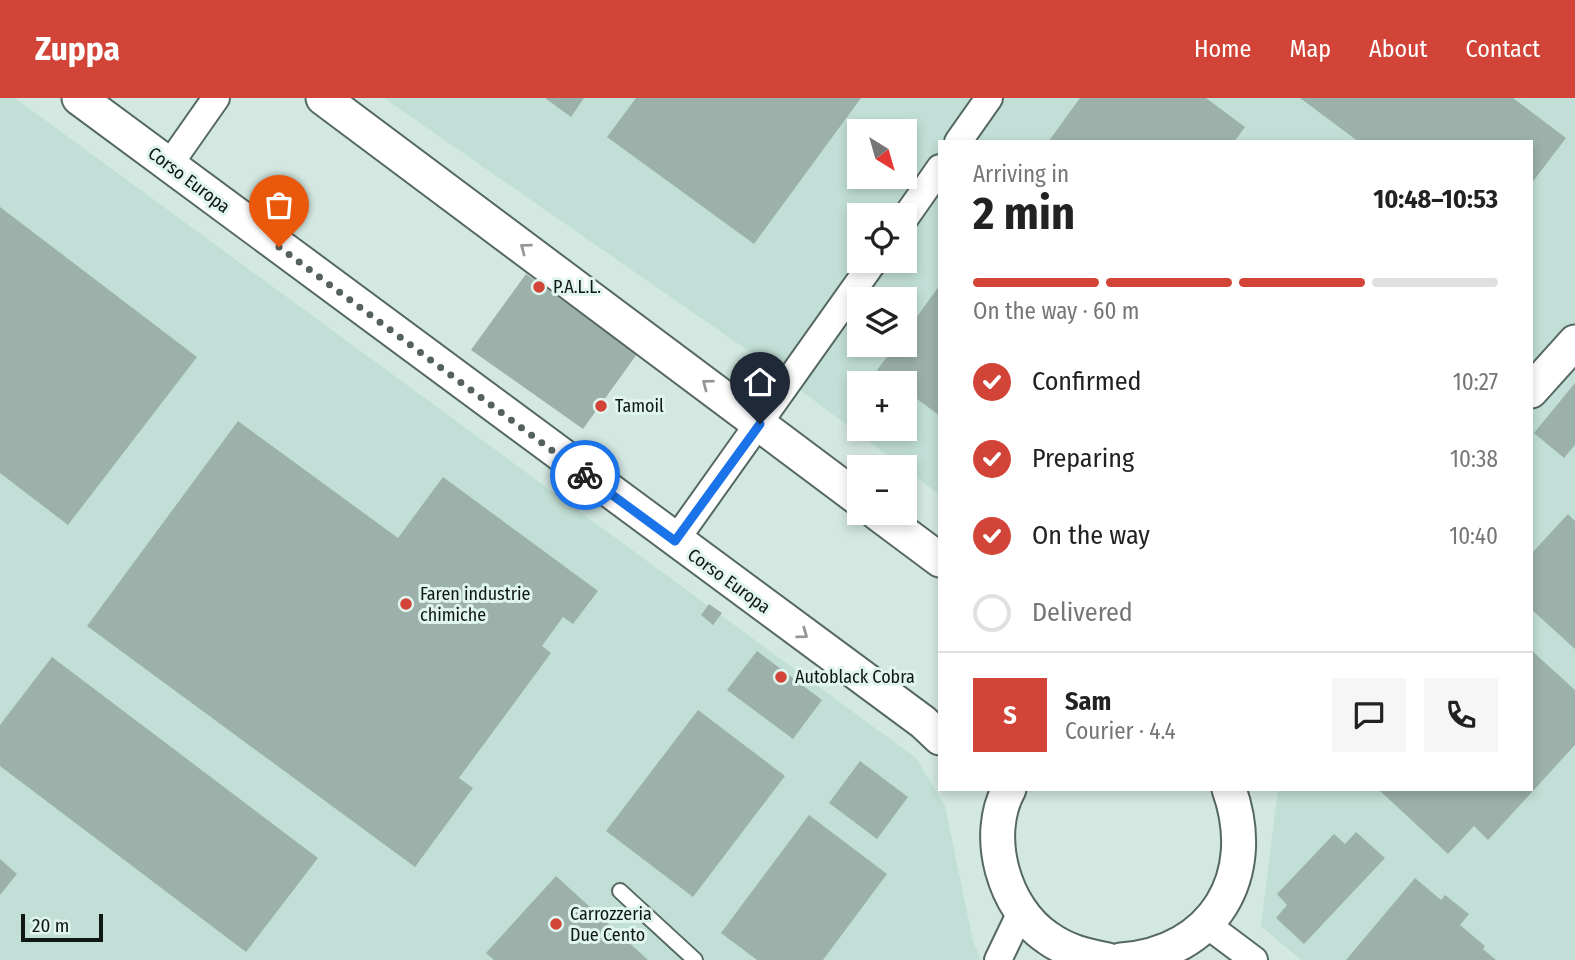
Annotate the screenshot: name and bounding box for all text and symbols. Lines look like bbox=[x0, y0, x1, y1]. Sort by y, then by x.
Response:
text: Zuppa bbox=[35, 29, 120, 69]
text: Home bbox=[1194, 35, 1251, 63]
text: Map bbox=[1289, 35, 1331, 63]
text: About bbox=[1369, 35, 1427, 63]
text: Contact bbox=[1465, 35, 1540, 63]
north arrow bbox=[847, 119, 917, 189]
map controls bbox=[847, 119, 917, 525]
street label: Corso Europa bbox=[144, 142, 234, 218]
text: Arriving in bbox=[973, 160, 1069, 188]
pin bbox=[249, 175, 309, 247]
text: 10:48–10:53 bbox=[1373, 184, 1498, 215]
icon: bag bbox=[260, 186, 298, 224]
text: 2 min bbox=[973, 186, 1075, 241]
button: locate bbox=[847, 203, 917, 273]
one-way arrow bbox=[520, 244, 533, 256]
place label: P.A.L.L. bbox=[553, 276, 601, 298]
marker: P.A.L.L. bbox=[531, 279, 547, 295]
button: layers bbox=[847, 287, 917, 357]
text: On the way · 60 m bbox=[973, 297, 1140, 325]
pin bbox=[730, 352, 790, 424]
icon: home bbox=[741, 363, 779, 401]
icon: check bbox=[973, 363, 1011, 401]
text: Confirmed bbox=[1032, 366, 1142, 397]
text: 10:27 bbox=[1453, 368, 1498, 396]
button: + bbox=[847, 371, 917, 441]
one-way arrow bbox=[702, 380, 715, 392]
place label: Tamoil bbox=[615, 395, 664, 417]
marker: Tamoil bbox=[593, 398, 609, 414]
courier bbox=[550, 440, 620, 510]
icon: check bbox=[973, 440, 1011, 478]
text: Preparing bbox=[1032, 443, 1134, 474]
text: 10:38 bbox=[1450, 445, 1498, 473]
button: − bbox=[847, 455, 917, 525]
icon: bike bbox=[566, 456, 604, 494]
icon: check bbox=[973, 517, 1011, 555]
text: On the way bbox=[1032, 520, 1150, 551]
text: 10:40 bbox=[1449, 522, 1498, 550]
street label: Corso Europa bbox=[683, 544, 775, 618]
place label: Faren industrie chimiche bbox=[420, 583, 530, 626]
marker: Faren industrie chimiche bbox=[398, 596, 414, 612]
text: Delivered bbox=[1032, 597, 1133, 628]
one-way arrow bbox=[795, 626, 808, 639]
place label: Autoblack Cobra bbox=[795, 666, 915, 688]
marker: Autoblack Cobra bbox=[773, 669, 789, 685]
button: chat bbox=[1332, 678, 1406, 752]
button: phone bbox=[1424, 678, 1498, 752]
text: Sam bbox=[1065, 686, 1111, 717]
text: S bbox=[1003, 700, 1017, 731]
text: Courier · 4.4 bbox=[1065, 717, 1176, 745]
place label: Carrozzeria Due Cento bbox=[570, 903, 652, 946]
scale bar bbox=[21, 911, 103, 943]
text: 20 m bbox=[32, 914, 69, 937]
marker: Carrozzeria Due Cento bbox=[548, 916, 564, 932]

